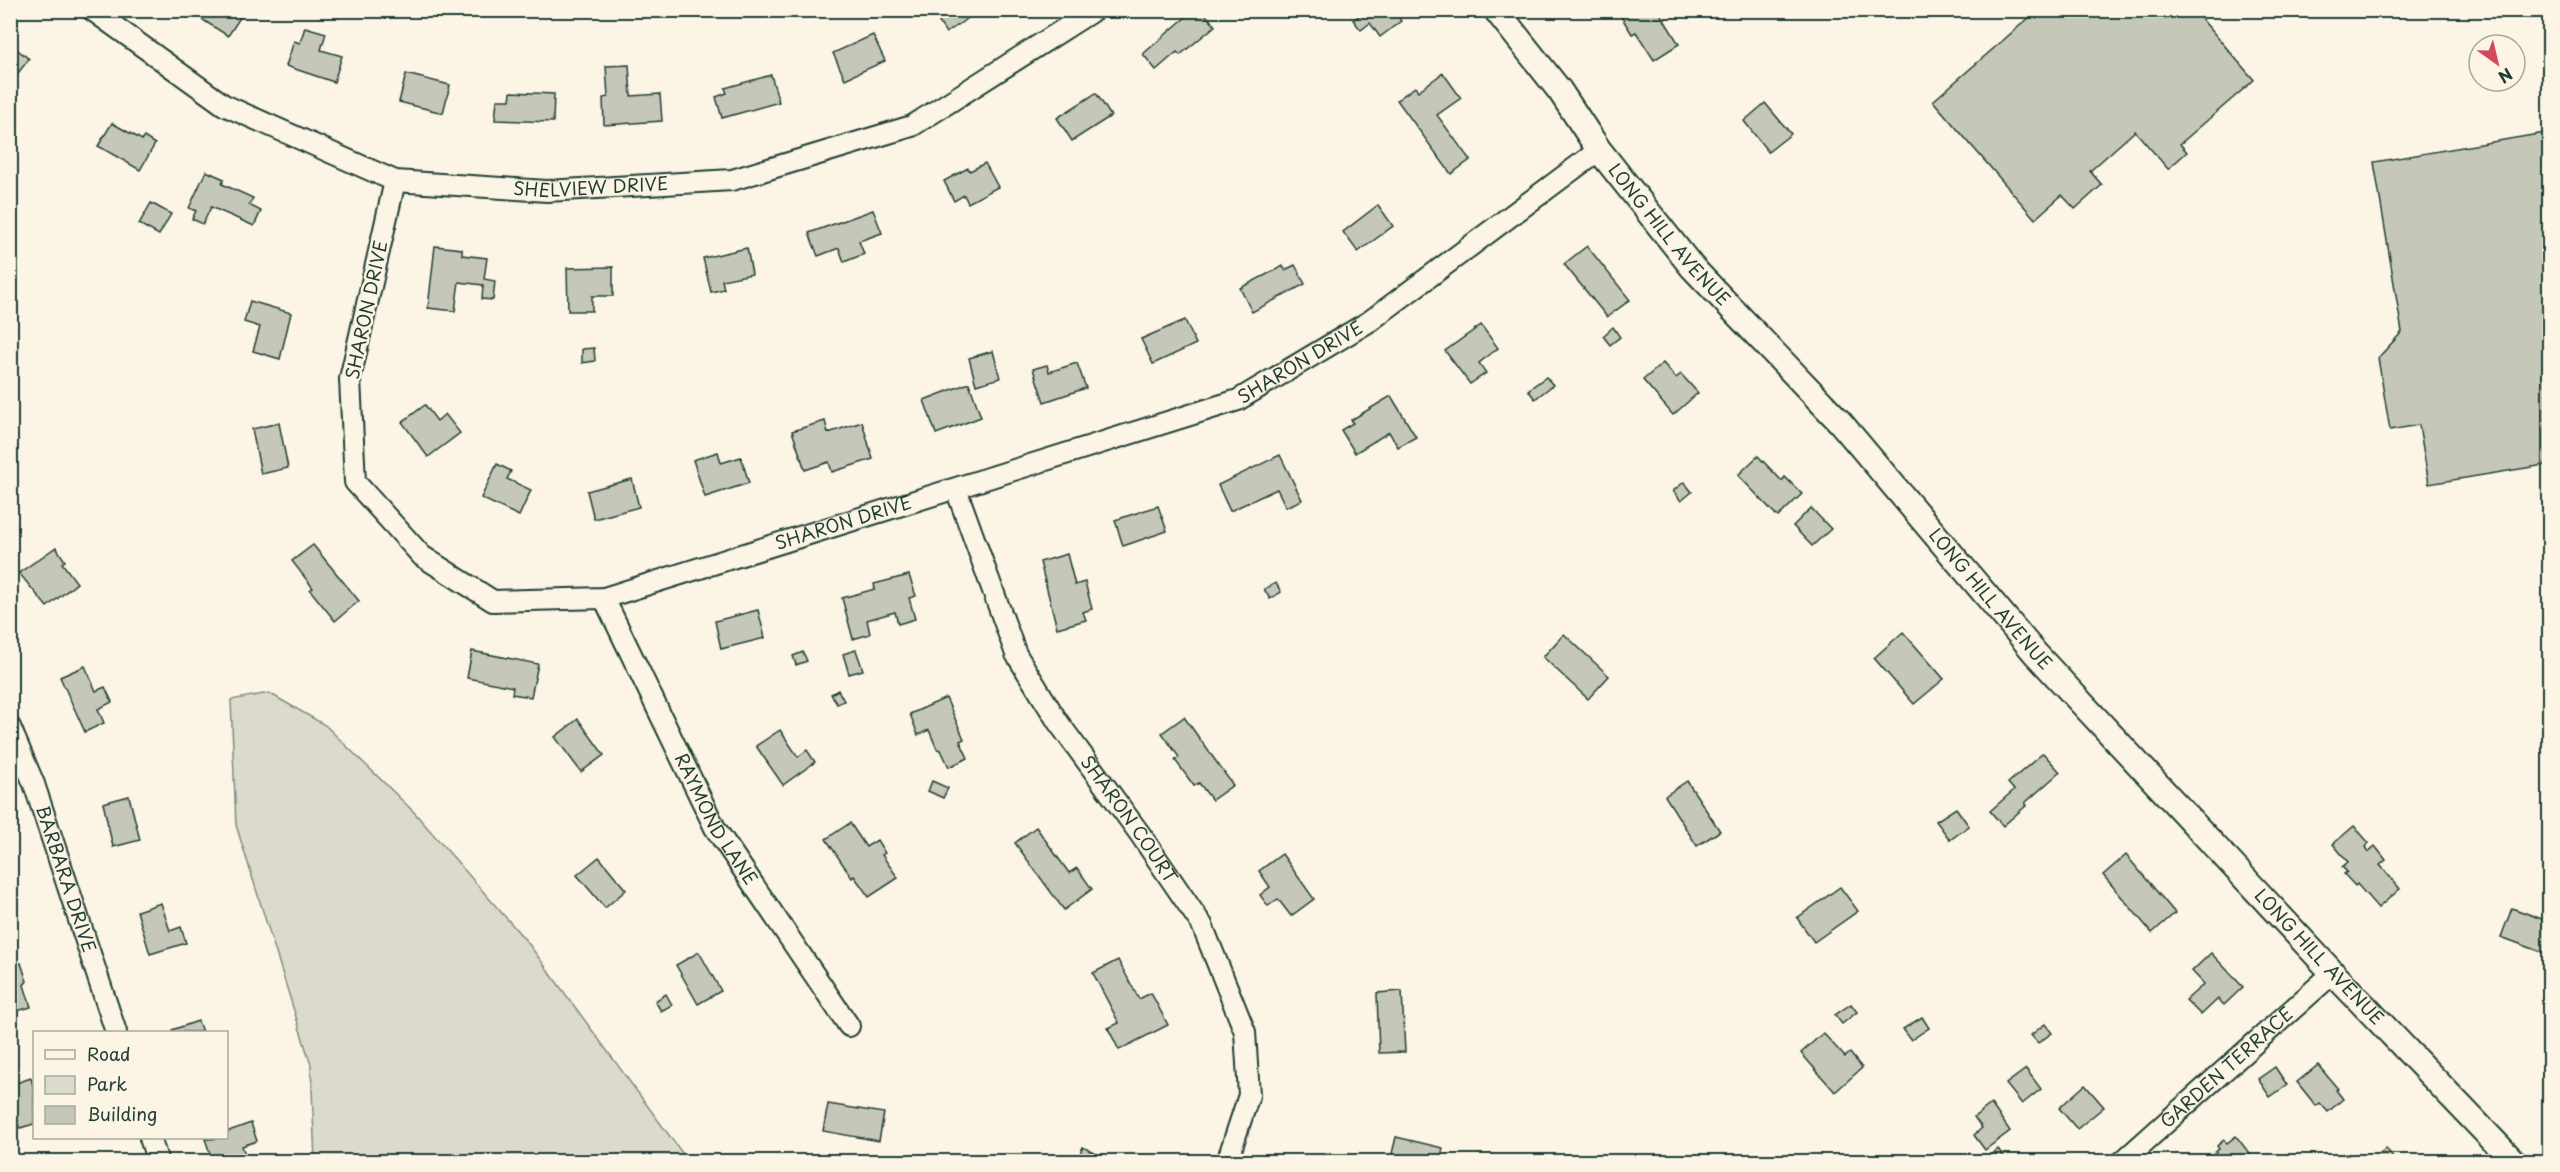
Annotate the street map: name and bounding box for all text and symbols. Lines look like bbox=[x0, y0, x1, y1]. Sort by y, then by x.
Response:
north arrow bbox=[2467, 33, 2527, 93]
text: N bbox=[2494, 63, 2518, 90]
street label: LONG HILL AVENUE bbox=[1603, 157, 1737, 311]
street label: SHELVIEW DRIVE bbox=[513, 169, 669, 203]
street label: SHARON DRIVE bbox=[338, 238, 393, 382]
street label: SHARON DRIVE bbox=[1232, 313, 1367, 409]
street label: SHARON DRIVE bbox=[772, 488, 915, 556]
street label: LONG HILL AVENUE bbox=[1923, 522, 2059, 675]
street label: RAYMOND LANE bbox=[669, 748, 765, 890]
street label: SHARON COURT bbox=[1075, 749, 1185, 889]
street label: BARBARA DRIVE bbox=[30, 802, 104, 956]
street label: LONG HILL AVENUE bbox=[2249, 882, 2391, 1030]
street label: GARDEN TERRACE bbox=[2154, 1000, 2298, 1134]
legend bbox=[33, 1031, 228, 1139]
text: Road bbox=[87, 1040, 131, 1067]
text: Park bbox=[87, 1070, 127, 1097]
text: Building bbox=[87, 1100, 157, 1127]

